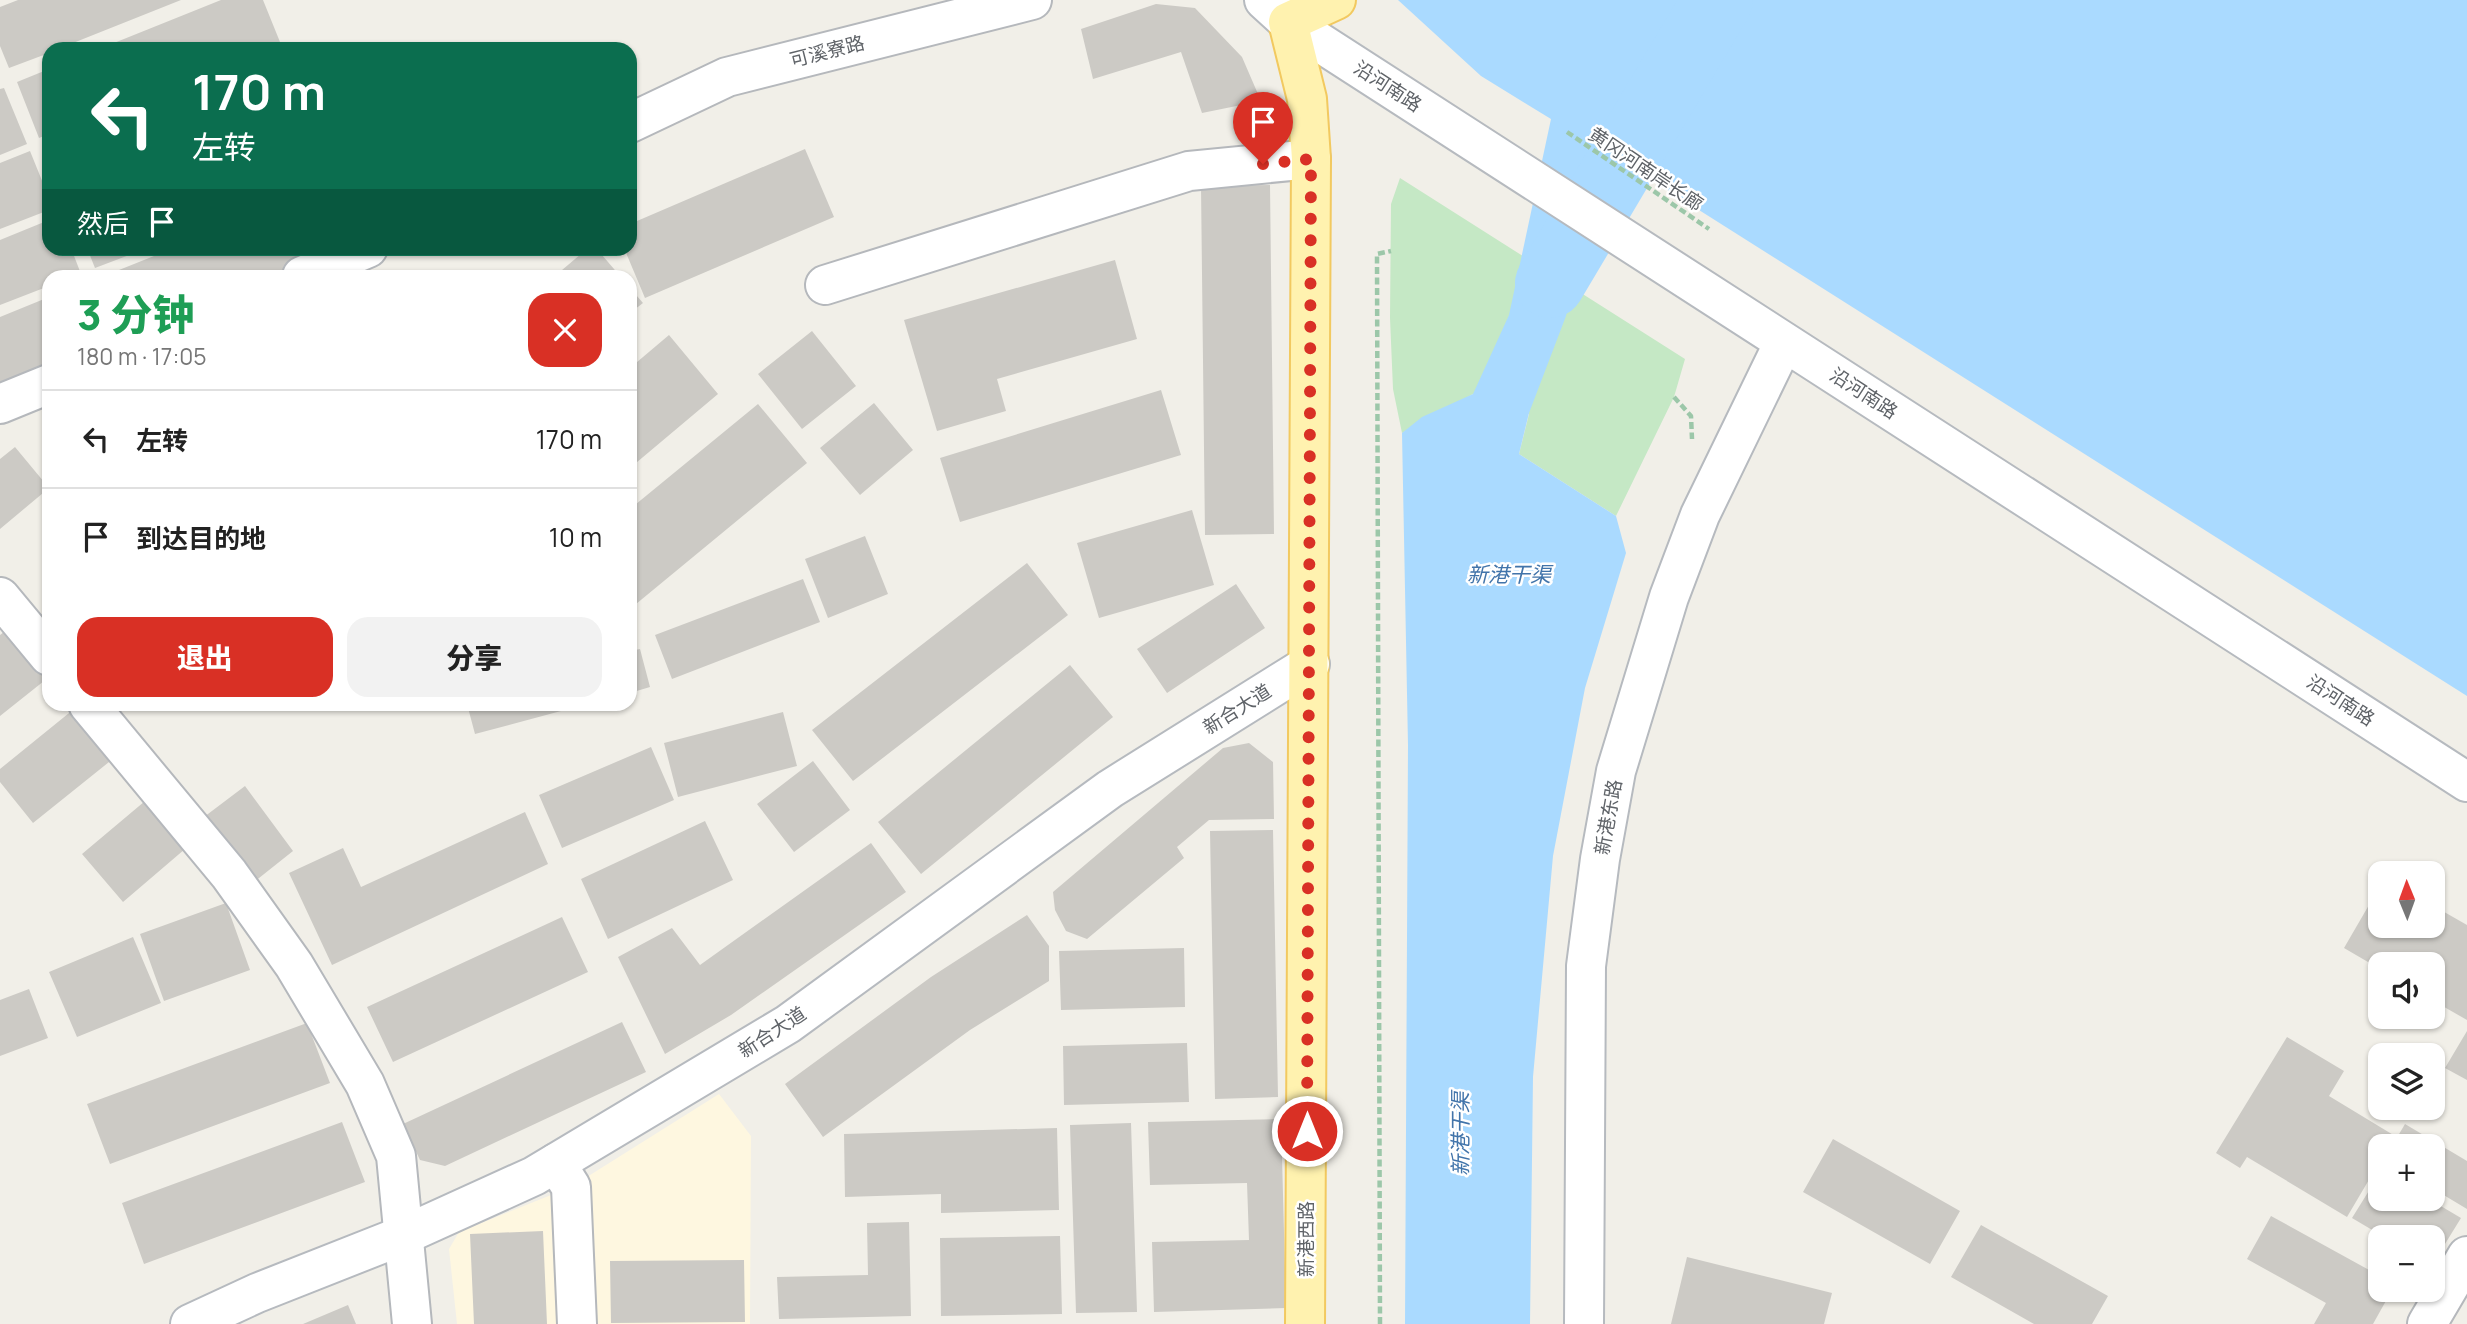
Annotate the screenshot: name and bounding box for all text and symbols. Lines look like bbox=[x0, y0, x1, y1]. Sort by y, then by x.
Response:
street label: 可溪寮路 bbox=[787, 29, 867, 73]
street label: 沿河南路 bbox=[1349, 54, 1427, 118]
text: 170 m bbox=[192, 58, 326, 125]
icon: left bbox=[77, 70, 168, 161]
pin bbox=[1233, 92, 1293, 164]
icon: arrive bbox=[1244, 103, 1282, 141]
street label: 黄冈河南岸长廊 bbox=[1584, 121, 1708, 217]
text: 左转 bbox=[192, 125, 256, 169]
icon: arrive bbox=[143, 203, 181, 241]
text: 然后 bbox=[77, 205, 129, 241]
text: 3 分钟 bbox=[77, 285, 194, 343]
button: close bbox=[528, 293, 602, 367]
text: 180 m · 17:05 bbox=[77, 340, 207, 372]
street label: 沿河南路 bbox=[1825, 361, 1903, 425]
icon: left bbox=[77, 420, 115, 458]
text: 170 m bbox=[536, 421, 602, 457]
text: 左转 bbox=[136, 422, 188, 458]
icon: arrive bbox=[77, 518, 115, 556]
text: 10 m bbox=[549, 519, 602, 555]
text: 到达目的地 bbox=[136, 520, 266, 556]
water label: 新港干渠 bbox=[1467, 560, 1554, 588]
button: 退出 bbox=[77, 617, 333, 697]
button: 分享 bbox=[347, 617, 602, 697]
street label: 沿河南路 bbox=[2302, 668, 2380, 732]
street label: 新合大道 bbox=[1198, 678, 1276, 740]
street label: 新港东路 bbox=[1589, 777, 1627, 857]
north arrow bbox=[2368, 861, 2445, 938]
map controls bbox=[2368, 861, 2445, 1302]
button: sound bbox=[2368, 952, 2445, 1029]
street label: 新合大道 bbox=[733, 1000, 811, 1064]
button: layers bbox=[2368, 1043, 2445, 1120]
water label: 新港干渠 bbox=[1446, 1089, 1474, 1176]
position arrow bbox=[1270, 1094, 1344, 1168]
button: + bbox=[2368, 1134, 2445, 1211]
street label: 新港西路 bbox=[1293, 1201, 1319, 1277]
button: − bbox=[2368, 1225, 2445, 1302]

